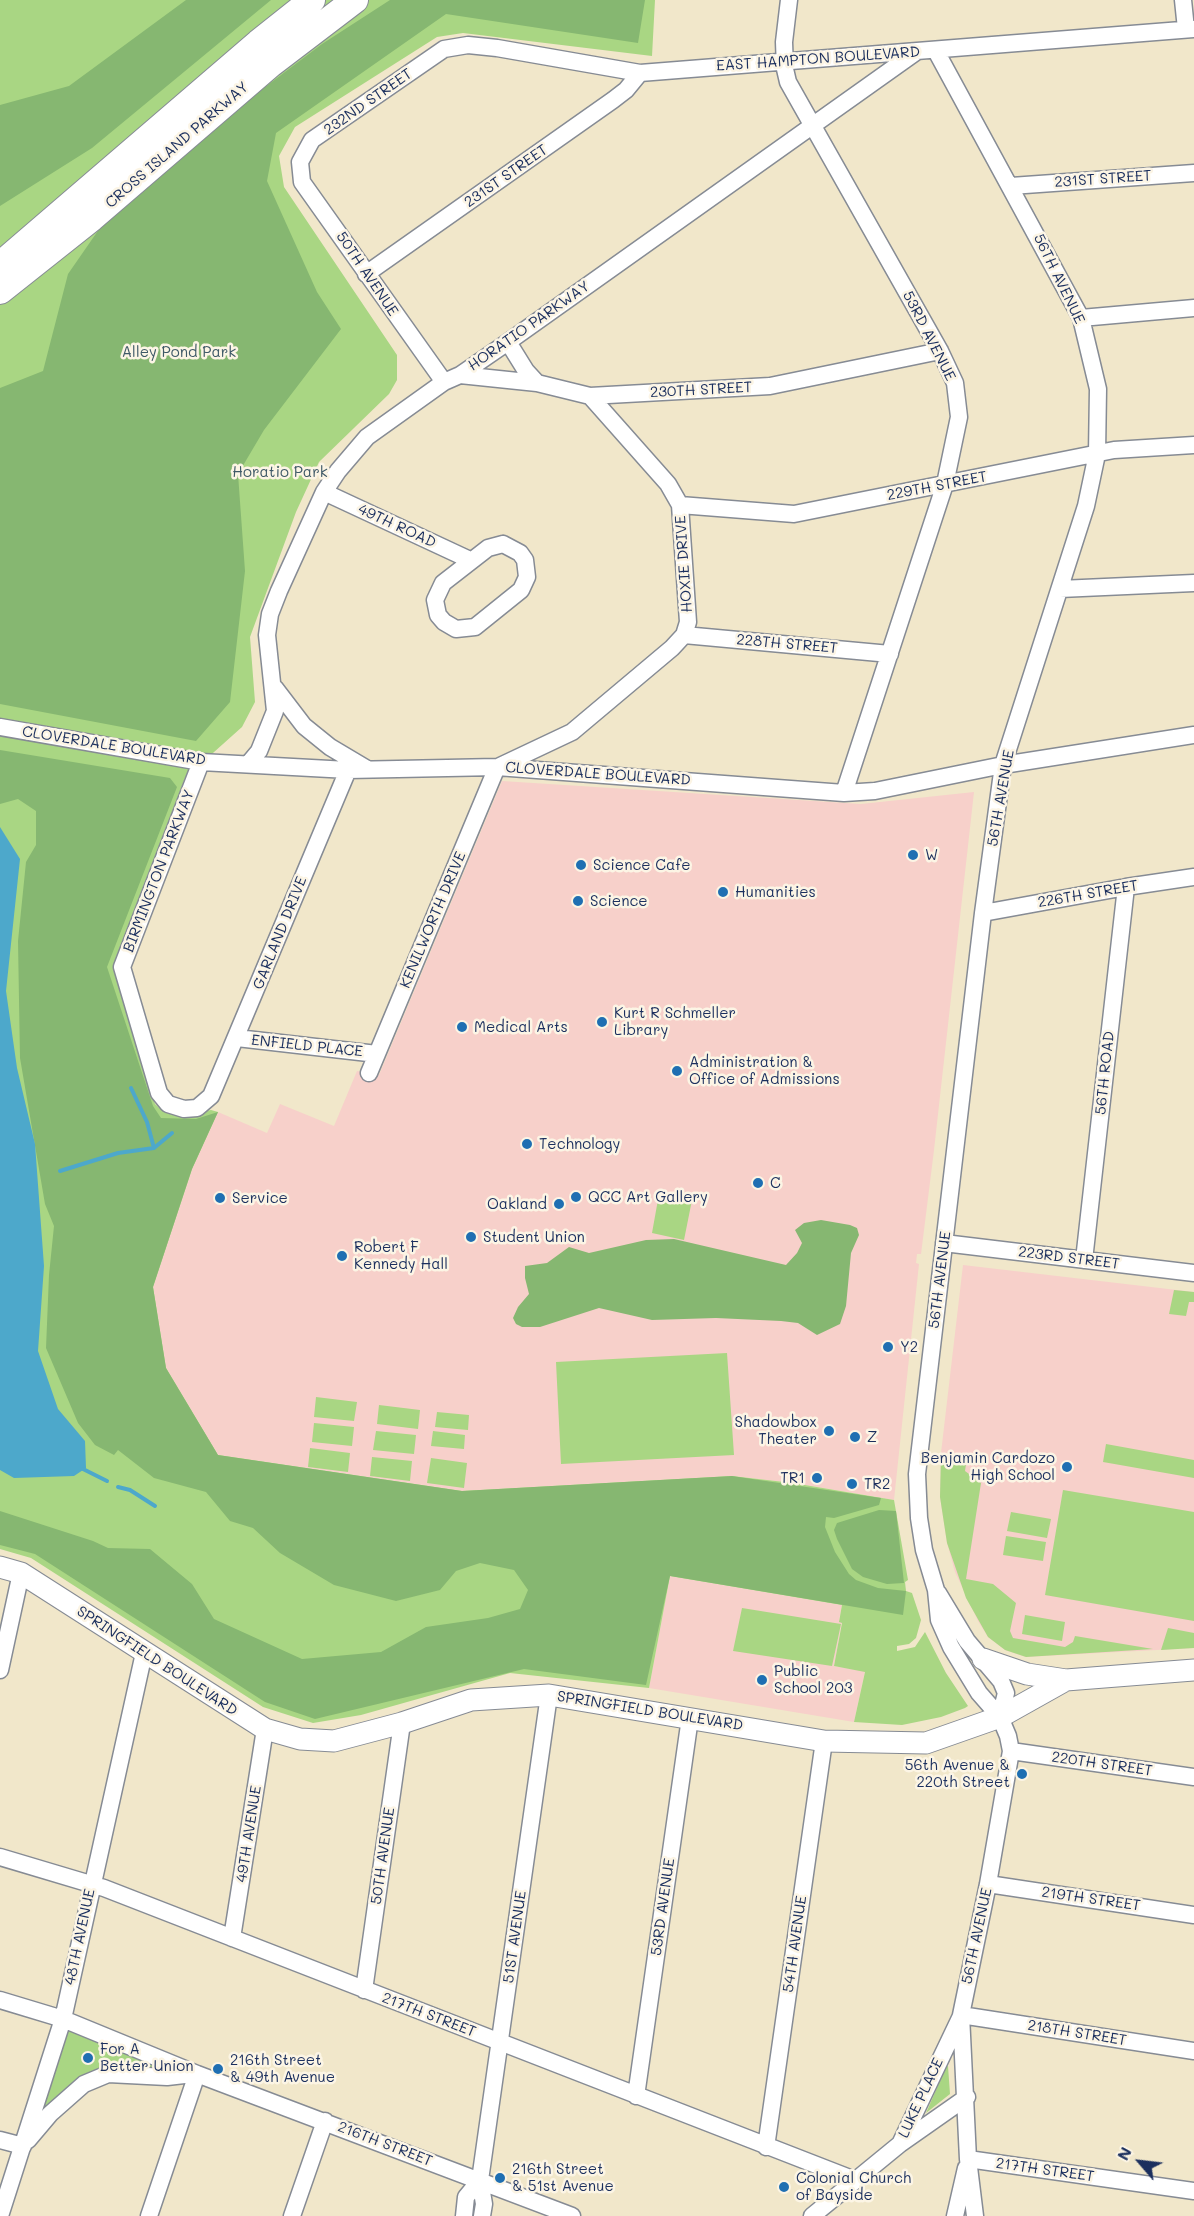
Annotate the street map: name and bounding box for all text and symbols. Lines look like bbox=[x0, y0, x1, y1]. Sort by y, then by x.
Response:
street label: EAST HAMPTON BOULEVARD bbox=[715, 43, 921, 75]
street label: 232ND STREET bbox=[320, 65, 416, 139]
street label: CROSS ISLAND PARKWAY bbox=[102, 78, 252, 212]
street label: 231ST STREET bbox=[461, 141, 551, 211]
street label: 231ST STREET bbox=[1054, 167, 1152, 191]
street label: 50TH AVENUE bbox=[332, 228, 402, 320]
street label: 56TH AVENUE bbox=[1029, 231, 1089, 327]
street label: HORATIO PARKWAY bbox=[465, 277, 593, 375]
street label: 53RD AVENUE bbox=[899, 288, 959, 384]
park label: Alley Pond Park bbox=[122, 343, 236, 361]
street label: 230TH STREET bbox=[649, 378, 753, 402]
park label: Horatio Park bbox=[232, 463, 328, 481]
street label: 229TH STREET bbox=[886, 467, 988, 505]
street label: 49TH ROAD bbox=[355, 500, 439, 552]
street label: HOXIE DRIVE bbox=[672, 515, 696, 613]
street label: 228TH STREET bbox=[736, 631, 838, 657]
street label: CLOVERDALE BOULEVARD bbox=[21, 723, 207, 769]
street label: 56TH AVENUE bbox=[984, 748, 1018, 848]
street label: CLOVERDALE BOULEVARD bbox=[505, 759, 691, 789]
street label: BIRMINGTON PARKWAY bbox=[120, 787, 198, 955]
place label: W bbox=[925, 846, 938, 864]
marker: W bbox=[906, 848, 920, 862]
street label: KENILWORTH DRIVE bbox=[396, 849, 470, 991]
place label: Science Cafe bbox=[593, 856, 691, 874]
marker: Science Cafe bbox=[574, 858, 588, 872]
street label: GARLAND DRIVE bbox=[249, 874, 311, 992]
street label: 226TH STREET bbox=[1036, 876, 1140, 912]
place label: Humanities bbox=[735, 883, 816, 901]
marker: Humanities bbox=[716, 885, 730, 899]
place label: Science bbox=[590, 892, 648, 910]
marker: Science bbox=[571, 894, 585, 908]
place label: Kurt R Schmeller Library bbox=[614, 1004, 736, 1039]
marker: Kurt R Schmeller Library bbox=[595, 1015, 609, 1029]
place label: Medical Arts bbox=[474, 1018, 568, 1036]
marker: Medical Arts bbox=[455, 1020, 469, 1034]
street label: 56TH ROAD bbox=[1092, 1030, 1118, 1116]
street label: ENFIELD PLACE bbox=[250, 1031, 364, 1061]
place label: Administration & Office of Admissions bbox=[689, 1053, 840, 1088]
marker: Administration & Office of Admissions bbox=[670, 1064, 684, 1078]
place label: Technology bbox=[539, 1135, 620, 1153]
marker: Technology bbox=[520, 1137, 534, 1151]
place label: C bbox=[770, 1174, 781, 1192]
marker: C bbox=[751, 1176, 765, 1190]
place label: QCC Art Gallery bbox=[588, 1188, 708, 1206]
place label: Service bbox=[232, 1189, 288, 1207]
marker: QCC Art Gallery bbox=[569, 1190, 583, 1204]
marker: Service bbox=[213, 1191, 227, 1205]
place label: Oakland bbox=[487, 1195, 547, 1213]
marker: Oakland bbox=[552, 1197, 566, 1211]
place label: Student Union bbox=[483, 1228, 585, 1246]
marker: Student Union bbox=[464, 1230, 478, 1244]
street label: 56TH AVENUE bbox=[925, 1230, 955, 1330]
place label: Robert F Kennedy Hall bbox=[354, 1238, 448, 1273]
street label: 223RD STREET bbox=[1017, 1243, 1121, 1273]
marker: Robert F Kennedy Hall bbox=[335, 1249, 349, 1263]
place label: Y2 bbox=[900, 1338, 918, 1356]
marker: Y2 bbox=[881, 1340, 895, 1354]
place label: Shadowbox Theater bbox=[735, 1413, 817, 1448]
marker: Shadowbox Theater bbox=[822, 1424, 836, 1438]
place label: Z bbox=[867, 1428, 877, 1446]
marker: Z bbox=[848, 1430, 862, 1444]
place label: Benjamin Cardozo High School bbox=[921, 1449, 1055, 1484]
marker: Benjamin Cardozo High School bbox=[1060, 1460, 1074, 1474]
place label: TR1 bbox=[780, 1469, 805, 1487]
marker: TR1 bbox=[810, 1471, 824, 1485]
place label: TR2 bbox=[864, 1475, 890, 1493]
marker: TR2 bbox=[845, 1477, 859, 1491]
street label: SPRINGFIELD BOULEVARD bbox=[73, 1602, 241, 1720]
place label: Public School 203 bbox=[774, 1662, 852, 1697]
marker: Public School 203 bbox=[755, 1673, 769, 1687]
street label: SPRINGFIELD BOULEVARD bbox=[556, 1687, 744, 1735]
street label: 220TH STREET bbox=[1050, 1748, 1154, 1780]
place label: 56th Avenue & 220th Street bbox=[905, 1756, 1010, 1791]
marker: 56th Avenue & 220th Street bbox=[1015, 1767, 1029, 1781]
street label: 49TH AVENUE bbox=[232, 1784, 266, 1884]
street label: 50TH AVENUE bbox=[367, 1806, 399, 1906]
street label: 53RD AVENUE bbox=[647, 1857, 679, 1957]
street label: 219TH STREET bbox=[1040, 1883, 1142, 1915]
street label: 56TH AVENUE bbox=[958, 1886, 996, 1986]
street label: 48TH AVENUE bbox=[61, 1887, 99, 1987]
street label: 51ST AVENUE bbox=[500, 1890, 530, 1984]
street label: 54TH AVENUE bbox=[779, 1895, 811, 1993]
street label: 217TH STREET bbox=[379, 1989, 479, 2041]
street label: 218TH STREET bbox=[1026, 2016, 1128, 2050]
place label: For A Better Union bbox=[100, 2040, 194, 2075]
marker: For A Better Union bbox=[81, 2051, 95, 2065]
place label: 216th Street & 49th Avenue bbox=[230, 2051, 335, 2086]
street label: LUKE PLACE bbox=[895, 2055, 947, 2141]
marker: 216th Street & 49th Avenue bbox=[211, 2062, 225, 2076]
street label: 216TH STREET bbox=[335, 2118, 435, 2170]
north arrow bbox=[1110, 2132, 1170, 2192]
text: N bbox=[1112, 2143, 1136, 2164]
street label: 217TH STREET bbox=[995, 2154, 1095, 2186]
place label: 216th Street & 51st Avenue bbox=[512, 2160, 614, 2195]
place label: Colonial Church of Bayside bbox=[796, 2169, 911, 2204]
marker: 216th Street & 51st Avenue bbox=[493, 2171, 507, 2185]
marker: Colonial Church of Bayside bbox=[777, 2180, 791, 2194]

